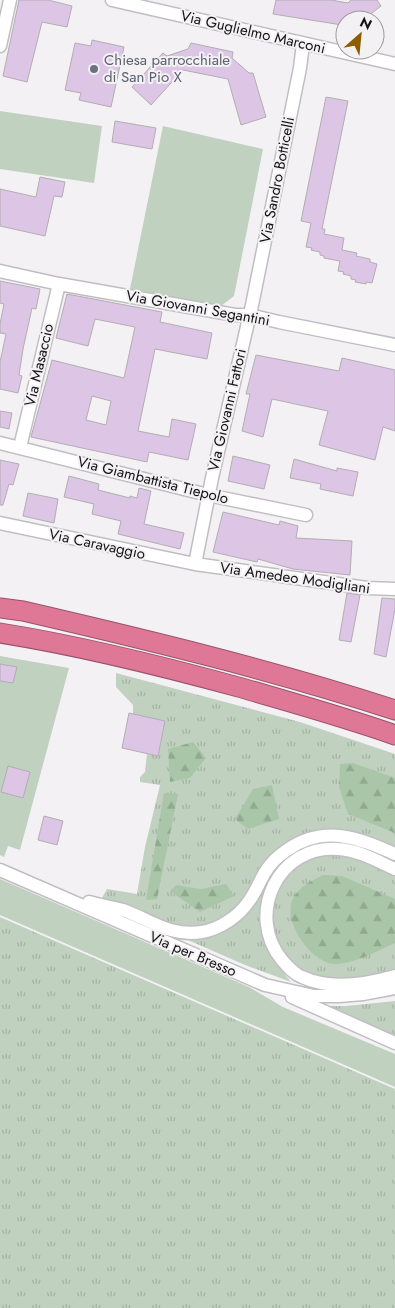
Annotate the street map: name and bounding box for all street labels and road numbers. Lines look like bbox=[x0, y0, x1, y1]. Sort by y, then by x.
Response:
street label: Via Guglielmo Marconi bbox=[178, 5, 328, 59]
street label: Via Sandro Botticelli bbox=[254, 115, 300, 245]
street label: Via Giovanni Segantini bbox=[124, 285, 272, 331]
street label: Via Masaccio bbox=[19, 321, 59, 409]
street label: Via Giovanni Fattori bbox=[202, 346, 252, 474]
street label: Via Giambattista Tiepolo bbox=[75, 451, 231, 509]
street label: Via Caravaggio bbox=[47, 523, 147, 565]
street label: Via Amedeo Modigliani bbox=[218, 557, 372, 599]
street label: Via per Bresso bbox=[146, 926, 240, 982]

